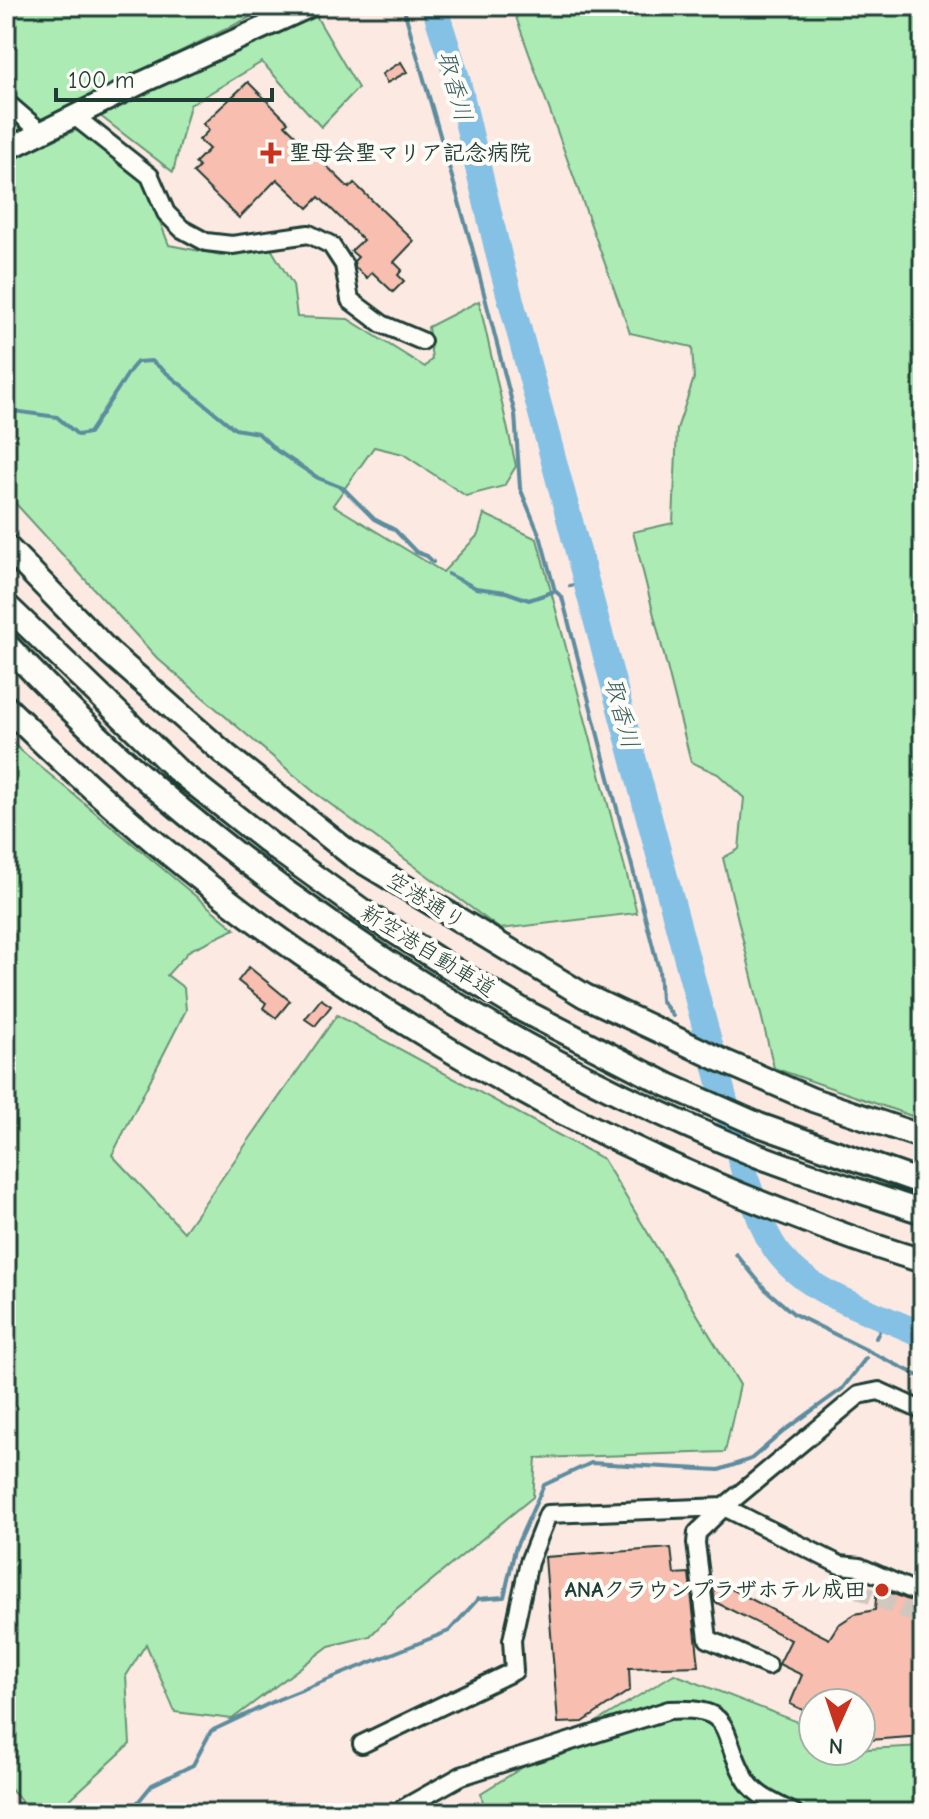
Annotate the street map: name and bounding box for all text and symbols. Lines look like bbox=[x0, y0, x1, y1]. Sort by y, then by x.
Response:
water label: 取香川 bbox=[432, 48, 478, 124]
scale bar bbox=[56, 52, 272, 102]
text: 100 m bbox=[68, 66, 135, 94]
place label: 聖母会聖マリア記念病院 bbox=[289, 140, 531, 166]
marker: 聖母会聖マリア記念病院 bbox=[260, 142, 282, 164]
water label: 取香川 bbox=[599, 675, 645, 751]
street label: 空港通り bbox=[382, 867, 470, 935]
street label: 新空港自動車道 bbox=[356, 899, 500, 1003]
place label: ANAクラウンプラザホテル成田 bbox=[565, 1577, 866, 1603]
marker: ANAクラウンプラザホテル成田 bbox=[873, 1581, 891, 1599]
north arrow bbox=[797, 1687, 877, 1767]
text: N bbox=[828, 1733, 844, 1759]

